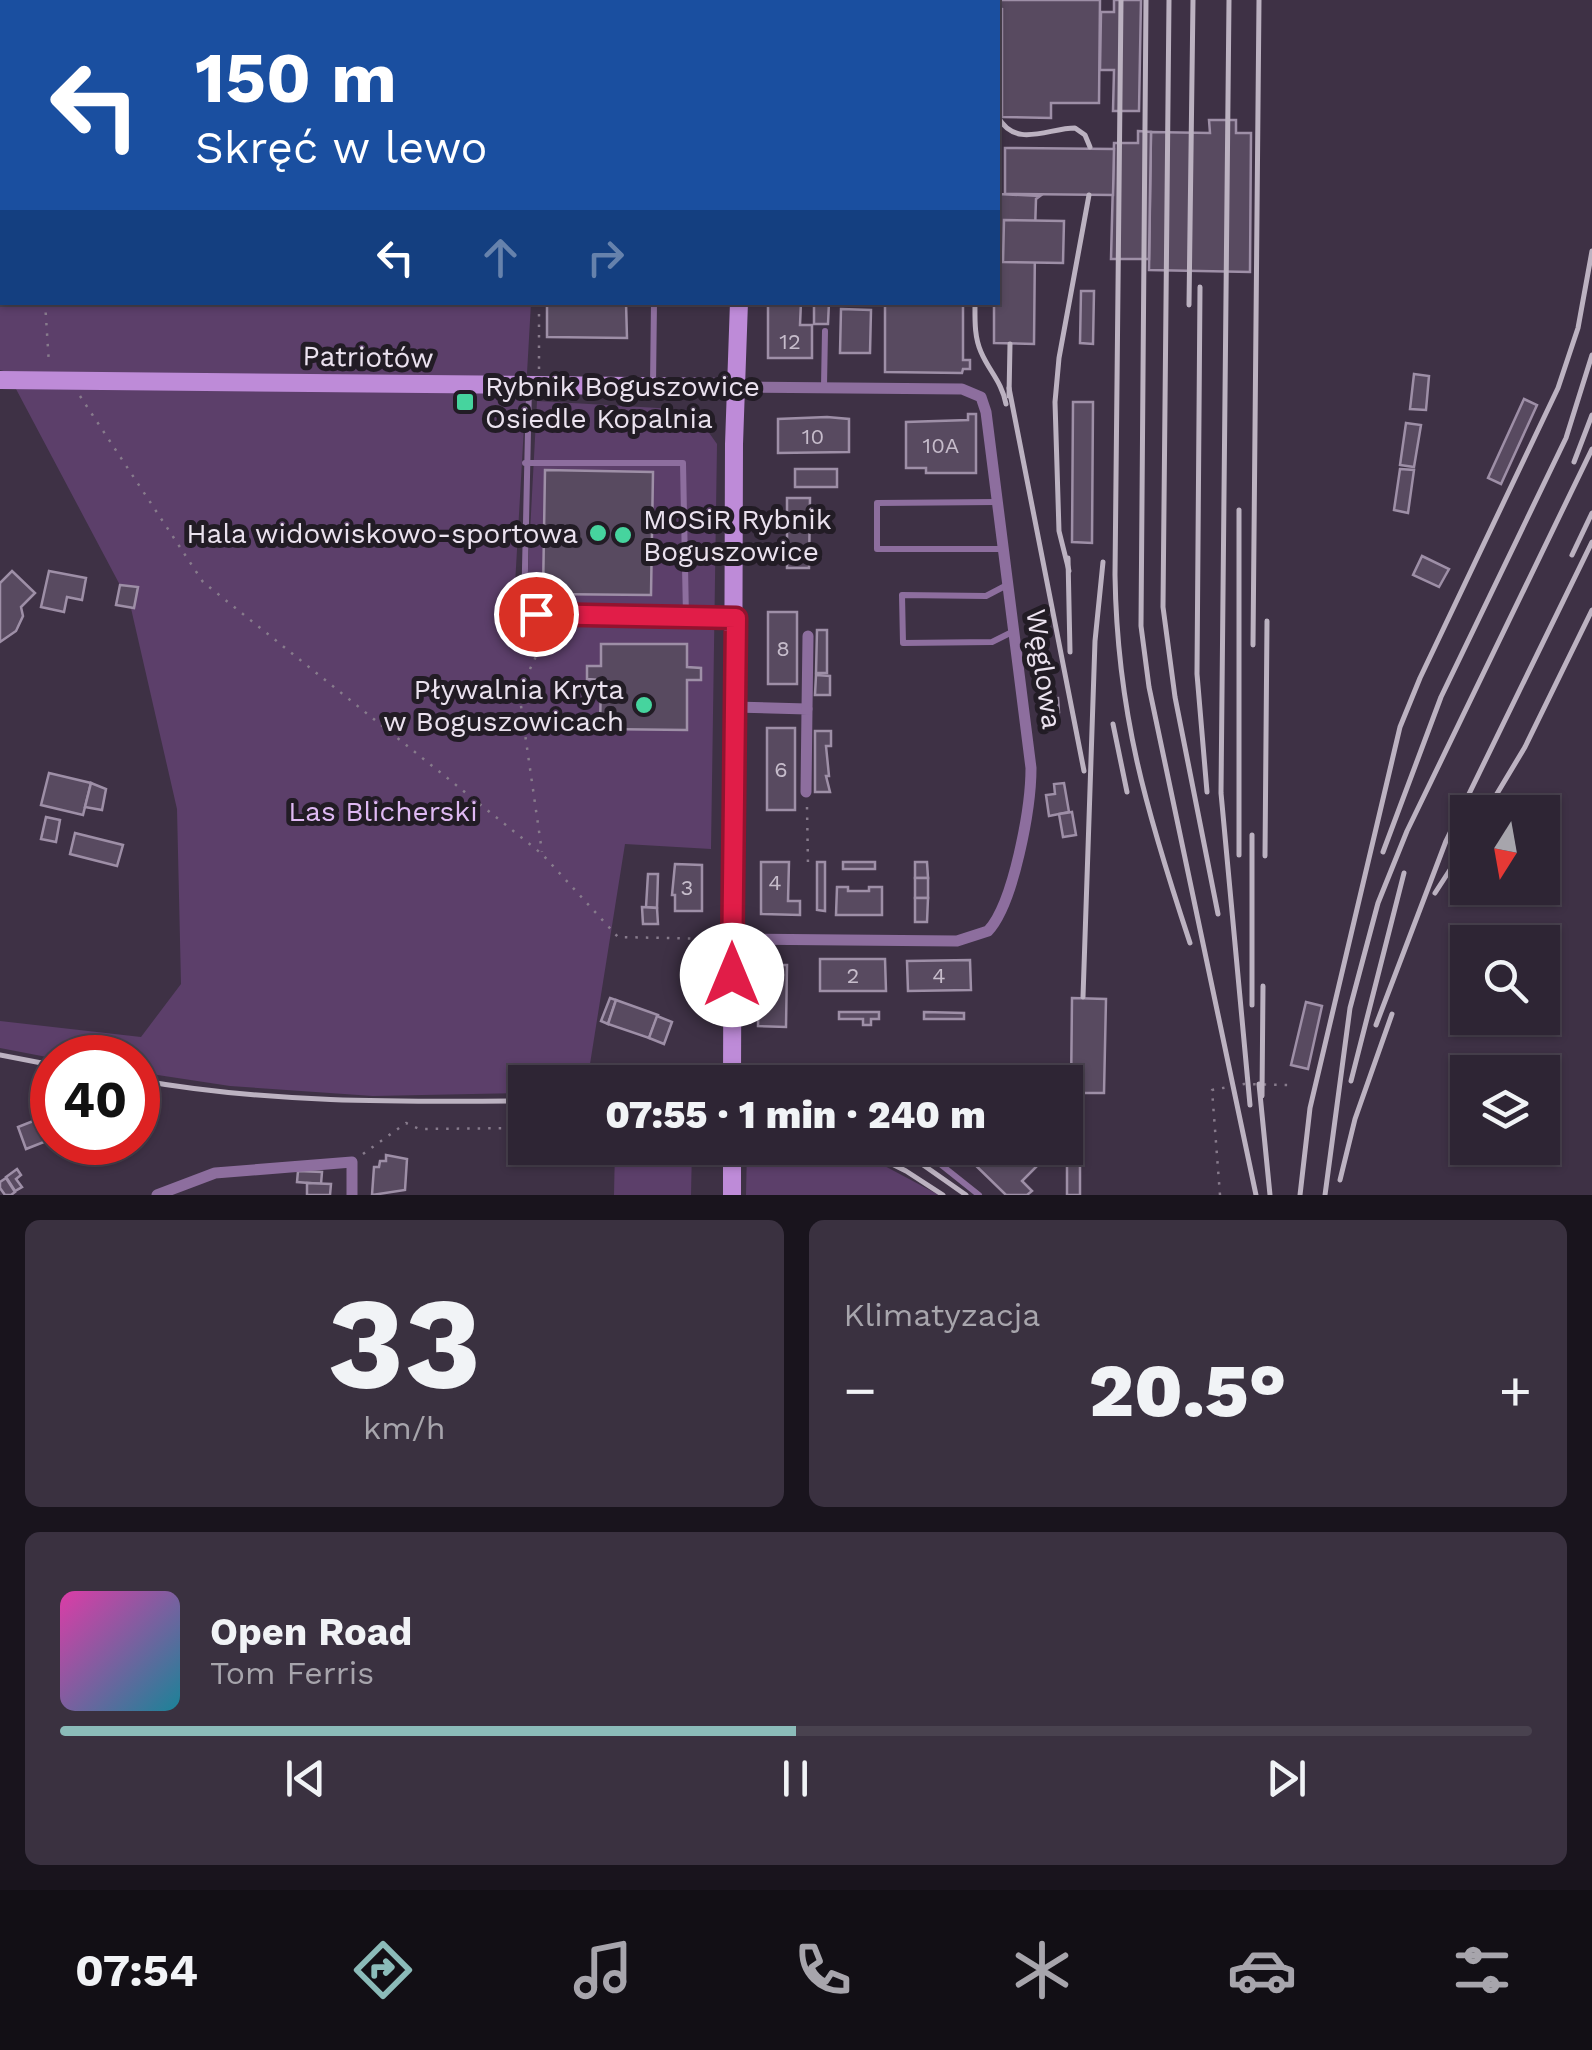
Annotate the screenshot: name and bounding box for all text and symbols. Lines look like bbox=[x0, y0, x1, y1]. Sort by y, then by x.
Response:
text: 150 m bbox=[195, 37, 397, 119]
icon: left bbox=[30, 40, 160, 170]
text: Skręć w lewo bbox=[195, 121, 488, 174]
icon: left bbox=[368, 230, 423, 285]
icon: ahead bbox=[473, 230, 528, 285]
icon: right bbox=[578, 230, 633, 285]
house number: 12 bbox=[779, 329, 801, 354]
street label: Patriotów bbox=[302, 339, 434, 375]
place label: Rybnik Boguszowice Osiedle Kopalnia bbox=[485, 370, 760, 435]
marker: Rybnik Boguszowice Osiedle Kopalnia bbox=[454, 391, 476, 413]
house number: 10 bbox=[802, 424, 824, 449]
house number: 10A bbox=[923, 433, 959, 458]
place label: MOSiR Rybnik Boguszowice bbox=[643, 503, 832, 568]
place label: Hala widowiskowo-sportowa bbox=[186, 517, 578, 550]
marker: Hala widowiskowo-sportowa bbox=[587, 522, 609, 544]
marker: MOSiR Rybnik Boguszowice bbox=[612, 524, 634, 546]
pin bbox=[494, 572, 579, 657]
icon: arrive bbox=[509, 587, 564, 642]
street label: Węglowa bbox=[1019, 607, 1069, 731]
house number: 8 bbox=[776, 636, 790, 661]
place label: Pływalnia Kryta w Boguszowicach bbox=[383, 673, 624, 738]
marker: Pływalnia Kryta w Boguszowicach bbox=[633, 694, 655, 716]
house number: 6 bbox=[774, 757, 788, 782]
park label: Las Blicherski bbox=[288, 795, 478, 828]
north arrow bbox=[1450, 795, 1560, 905]
map controls bbox=[1450, 795, 1560, 1165]
house number: 4 bbox=[768, 870, 782, 895]
house number: 3 bbox=[681, 875, 693, 900]
position arrow bbox=[680, 923, 784, 1027]
button: search bbox=[1450, 925, 1560, 1035]
house number: 2 bbox=[847, 963, 859, 988]
house number: 4 bbox=[932, 963, 946, 988]
speed limit sign: 40 bbox=[30, 1035, 160, 1165]
button: layers bbox=[1450, 1055, 1560, 1165]
text: 07:55 · 1 min · 240 m bbox=[605, 1093, 986, 1137]
text: 33 bbox=[327, 1267, 481, 1420]
text: Klimatyzacja bbox=[844, 1296, 1040, 1334]
text: 20.5° bbox=[1089, 1346, 1287, 1434]
text: − bbox=[844, 1358, 877, 1422]
text: + bbox=[1499, 1358, 1532, 1422]
text: km/h bbox=[363, 1409, 445, 1447]
text: Open Road bbox=[210, 1610, 412, 1654]
text: Tom Ferris bbox=[210, 1654, 374, 1692]
icon: previous bbox=[278, 1751, 333, 1806]
icon: pause bbox=[768, 1751, 823, 1806]
icon: next bbox=[1259, 1751, 1314, 1806]
icon: directions bbox=[348, 1935, 418, 2005]
icon: music bbox=[568, 1935, 638, 2005]
icon: phone bbox=[788, 1935, 858, 2005]
icon: climate bbox=[1007, 1935, 1077, 2005]
icon: car bbox=[1227, 1935, 1297, 2005]
icon: filters bbox=[1447, 1935, 1517, 2005]
text: 07:54 bbox=[75, 1944, 198, 1997]

